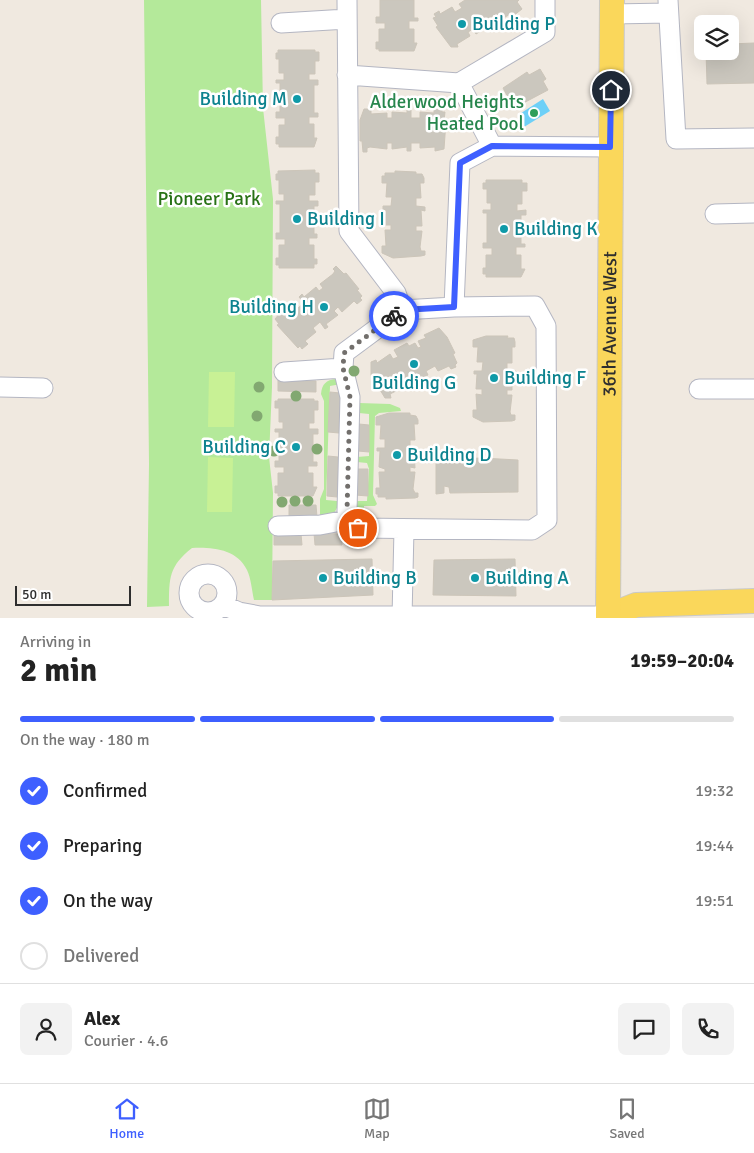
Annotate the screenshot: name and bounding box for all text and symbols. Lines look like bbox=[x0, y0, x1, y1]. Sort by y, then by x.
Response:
place label: Building P bbox=[472, 12, 555, 36]
map controls bbox=[694, 15, 739, 60]
button: layers bbox=[694, 15, 739, 60]
marker: Building P bbox=[456, 18, 468, 30]
pin bbox=[590, 69, 632, 111]
icon: home bbox=[597, 76, 625, 104]
place label: Building M bbox=[199, 87, 287, 111]
place label: Alderwood Heights Heated Pool bbox=[370, 90, 524, 136]
marker: Building M bbox=[291, 93, 303, 105]
marker: Alderwood Heights Heated Pool bbox=[528, 107, 540, 119]
park label: Pioneer Park bbox=[158, 187, 261, 211]
place label: Building I bbox=[307, 207, 385, 231]
marker: Building I bbox=[291, 213, 303, 225]
place label: Building K bbox=[514, 217, 598, 241]
marker: Building K bbox=[498, 223, 510, 235]
street label: 36th Avenue West bbox=[597, 251, 622, 397]
courier bbox=[369, 291, 419, 341]
place label: Building H bbox=[229, 295, 314, 319]
marker: Building H bbox=[318, 301, 330, 313]
icon: bike bbox=[380, 302, 408, 330]
marker: Building G bbox=[408, 358, 420, 370]
place label: Building F bbox=[504, 366, 586, 390]
place label: Building G bbox=[372, 371, 456, 395]
marker: Building F bbox=[488, 372, 500, 384]
place label: Building C bbox=[202, 435, 286, 459]
marker: Building C bbox=[290, 441, 302, 453]
place label: Building D bbox=[407, 443, 491, 467]
marker: Building D bbox=[391, 449, 403, 461]
pin bbox=[337, 507, 379, 549]
icon: bag bbox=[344, 514, 372, 542]
place label: Building B bbox=[333, 566, 417, 590]
place label: Building A bbox=[485, 566, 569, 590]
marker: Building B bbox=[317, 572, 329, 584]
marker: Building A bbox=[469, 572, 481, 584]
scale bar bbox=[15, 583, 131, 606]
text: 50 m bbox=[22, 586, 51, 603]
text: Arriving in bbox=[20, 632, 91, 652]
text: 19:59–20:04 bbox=[630, 649, 734, 673]
text: 2 min bbox=[20, 651, 97, 690]
text: On the way · 180 m bbox=[20, 730, 150, 750]
icon: check bbox=[20, 777, 48, 805]
text: Confirmed bbox=[63, 779, 147, 803]
text: 19:32 bbox=[695, 781, 734, 801]
icon: check bbox=[20, 832, 48, 860]
text: Preparing bbox=[63, 834, 142, 858]
text: 19:44 bbox=[695, 836, 734, 856]
icon: check bbox=[20, 887, 48, 915]
text: On the way bbox=[63, 889, 153, 913]
text: 19:51 bbox=[695, 891, 734, 911]
text: Delivered bbox=[63, 944, 139, 968]
button: person bbox=[20, 1003, 72, 1055]
button: chat bbox=[618, 1003, 670, 1055]
button: phone bbox=[682, 1003, 734, 1055]
text: Alex bbox=[84, 1007, 120, 1031]
text: Courier · 4.6 bbox=[84, 1031, 168, 1051]
tab: Home bbox=[109, 1095, 144, 1142]
tab: Map bbox=[363, 1095, 391, 1142]
tab: Saved bbox=[609, 1095, 645, 1142]

